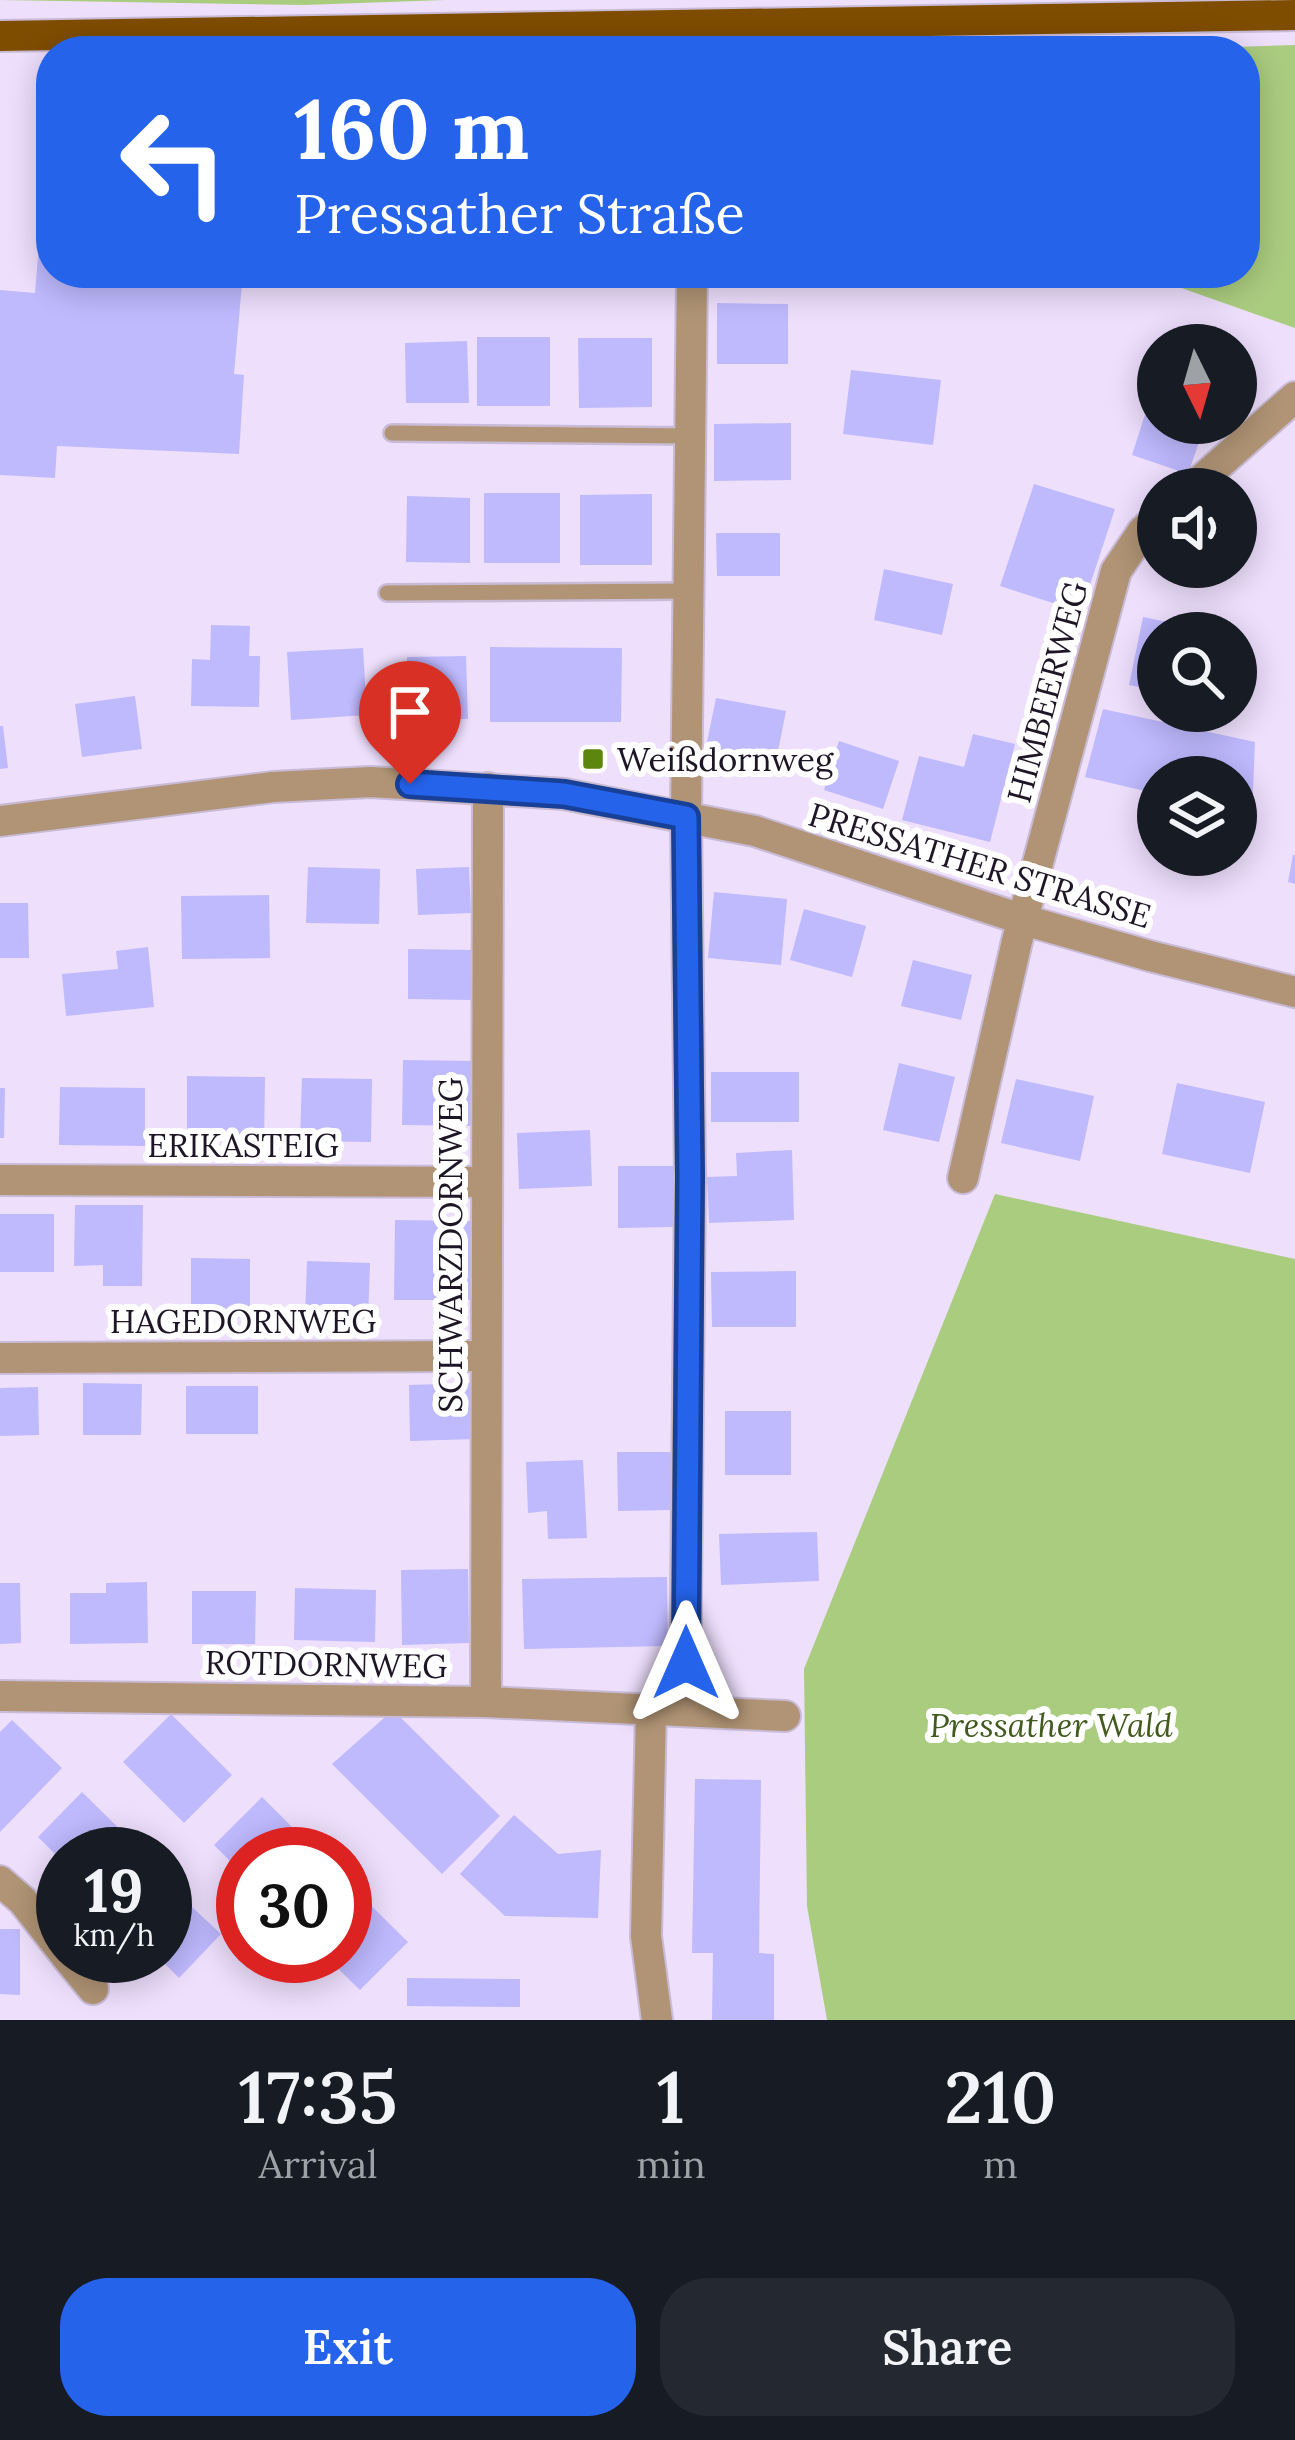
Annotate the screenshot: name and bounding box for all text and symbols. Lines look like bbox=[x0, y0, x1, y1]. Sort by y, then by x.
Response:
text: 160 m bbox=[294, 74, 529, 182]
icon: left bbox=[96, 84, 252, 240]
text: Pressather Straße bbox=[294, 179, 745, 248]
north arrow bbox=[1137, 324, 1257, 444]
map controls bbox=[1137, 324, 1257, 876]
button: sound bbox=[1137, 468, 1257, 588]
street label: HIMBEERWEG bbox=[997, 577, 1097, 807]
button: search bbox=[1137, 612, 1257, 732]
pin bbox=[359, 661, 461, 784]
icon: arrive bbox=[377, 679, 443, 745]
place label: Weißdornweg bbox=[617, 738, 834, 780]
marker: Weißdornweg bbox=[580, 746, 606, 772]
button: layers bbox=[1137, 756, 1257, 876]
street label: PRESSATHER STRASSE bbox=[804, 793, 1156, 937]
street label: SCHWARZDORNWEG bbox=[429, 1077, 471, 1413]
street label: ERIKASTEIG bbox=[147, 1124, 339, 1166]
street label: HAGEDORNWEG bbox=[110, 1300, 376, 1342]
position arrow bbox=[623, 1600, 749, 1726]
street label: ROTDORNWEG bbox=[204, 1641, 448, 1687]
park label: Pressather Wald bbox=[929, 1704, 1173, 1746]
speed limit sign: 30 bbox=[216, 1827, 372, 1983]
text: 19 bbox=[85, 1852, 143, 1928]
text: km/h bbox=[73, 1916, 155, 1954]
text: 17:35 bbox=[239, 2051, 398, 2143]
text: 1 bbox=[657, 2051, 685, 2143]
text: 210 bbox=[944, 2051, 1056, 2143]
text: Arrival bbox=[259, 2139, 378, 2189]
text: min bbox=[636, 2139, 706, 2189]
text: m bbox=[983, 2139, 1018, 2189]
button: Exit bbox=[60, 2278, 636, 2416]
button: Share bbox=[660, 2278, 1235, 2416]

